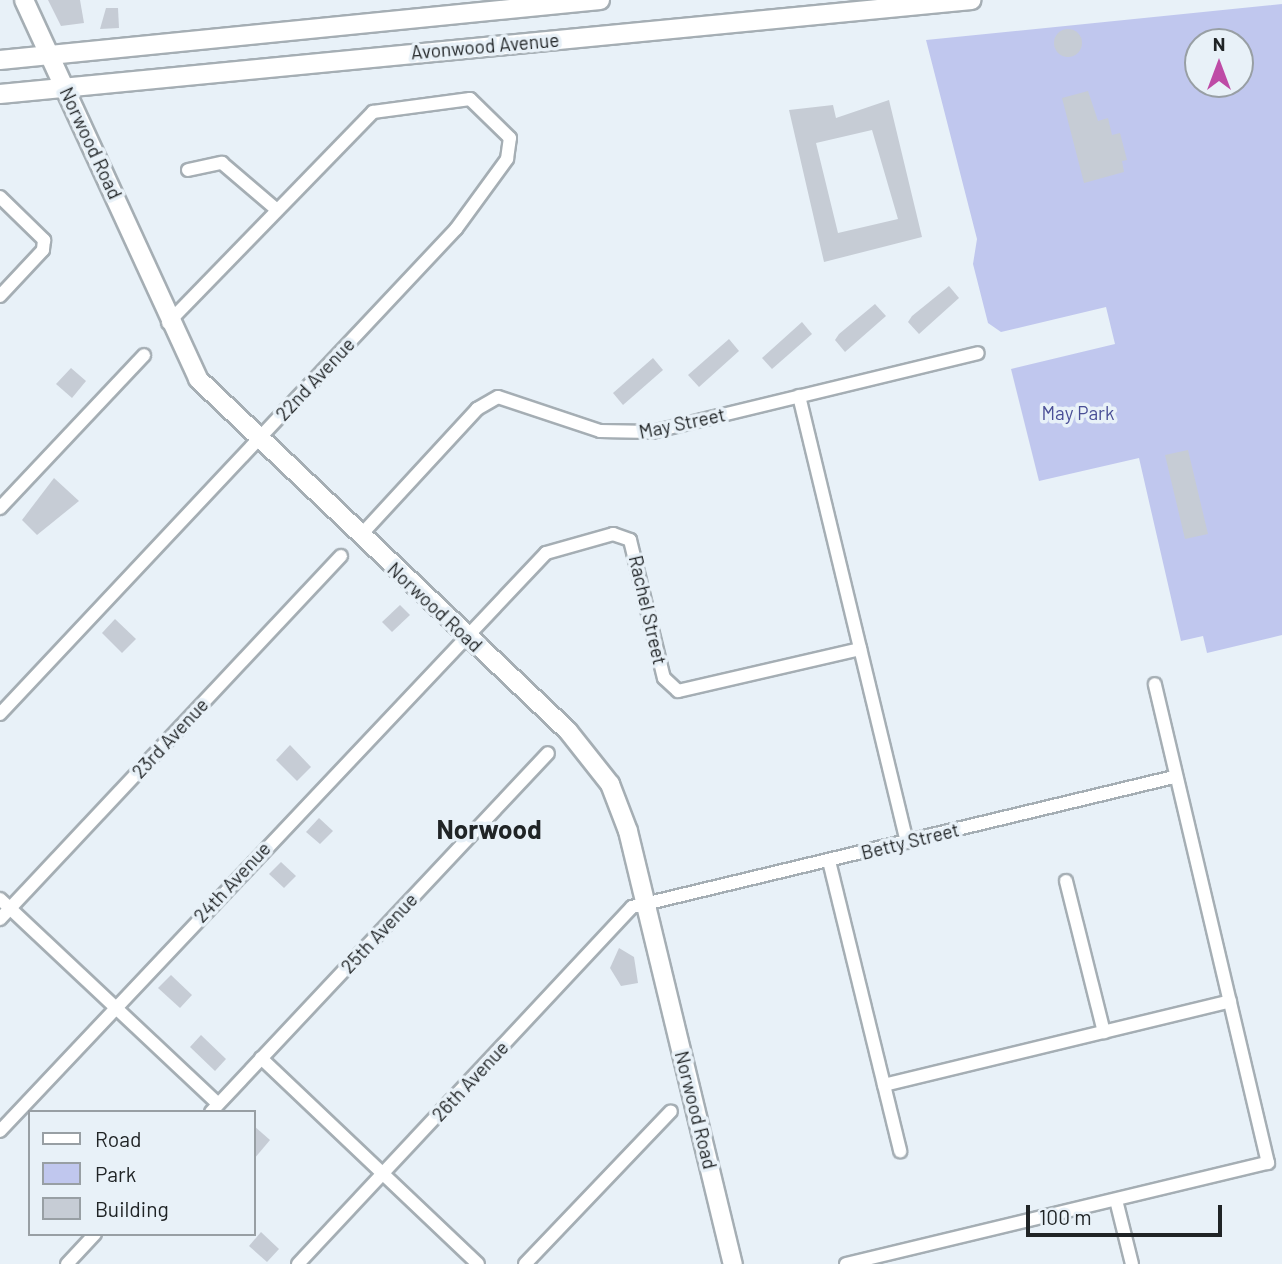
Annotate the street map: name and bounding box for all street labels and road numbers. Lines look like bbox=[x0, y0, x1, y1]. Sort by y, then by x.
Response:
street label: Avonwood Avenue bbox=[410, 28, 560, 64]
street label: Norwood Road bbox=[55, 83, 127, 203]
street label: 22nd Avenue bbox=[271, 333, 359, 425]
street label: May Street bbox=[637, 403, 727, 443]
street label: Rachel Street bbox=[624, 553, 672, 667]
street label: Norwood Road bbox=[383, 557, 487, 657]
street label: 23rd Avenue bbox=[127, 693, 213, 783]
street label: Betty Street bbox=[859, 818, 961, 864]
street label: 24th Avenue bbox=[189, 837, 275, 927]
street label: 25th Avenue bbox=[336, 888, 422, 978]
street label: 26th Avenue bbox=[427, 1036, 513, 1126]
street label: Norwood Road bbox=[670, 1049, 722, 1171]

